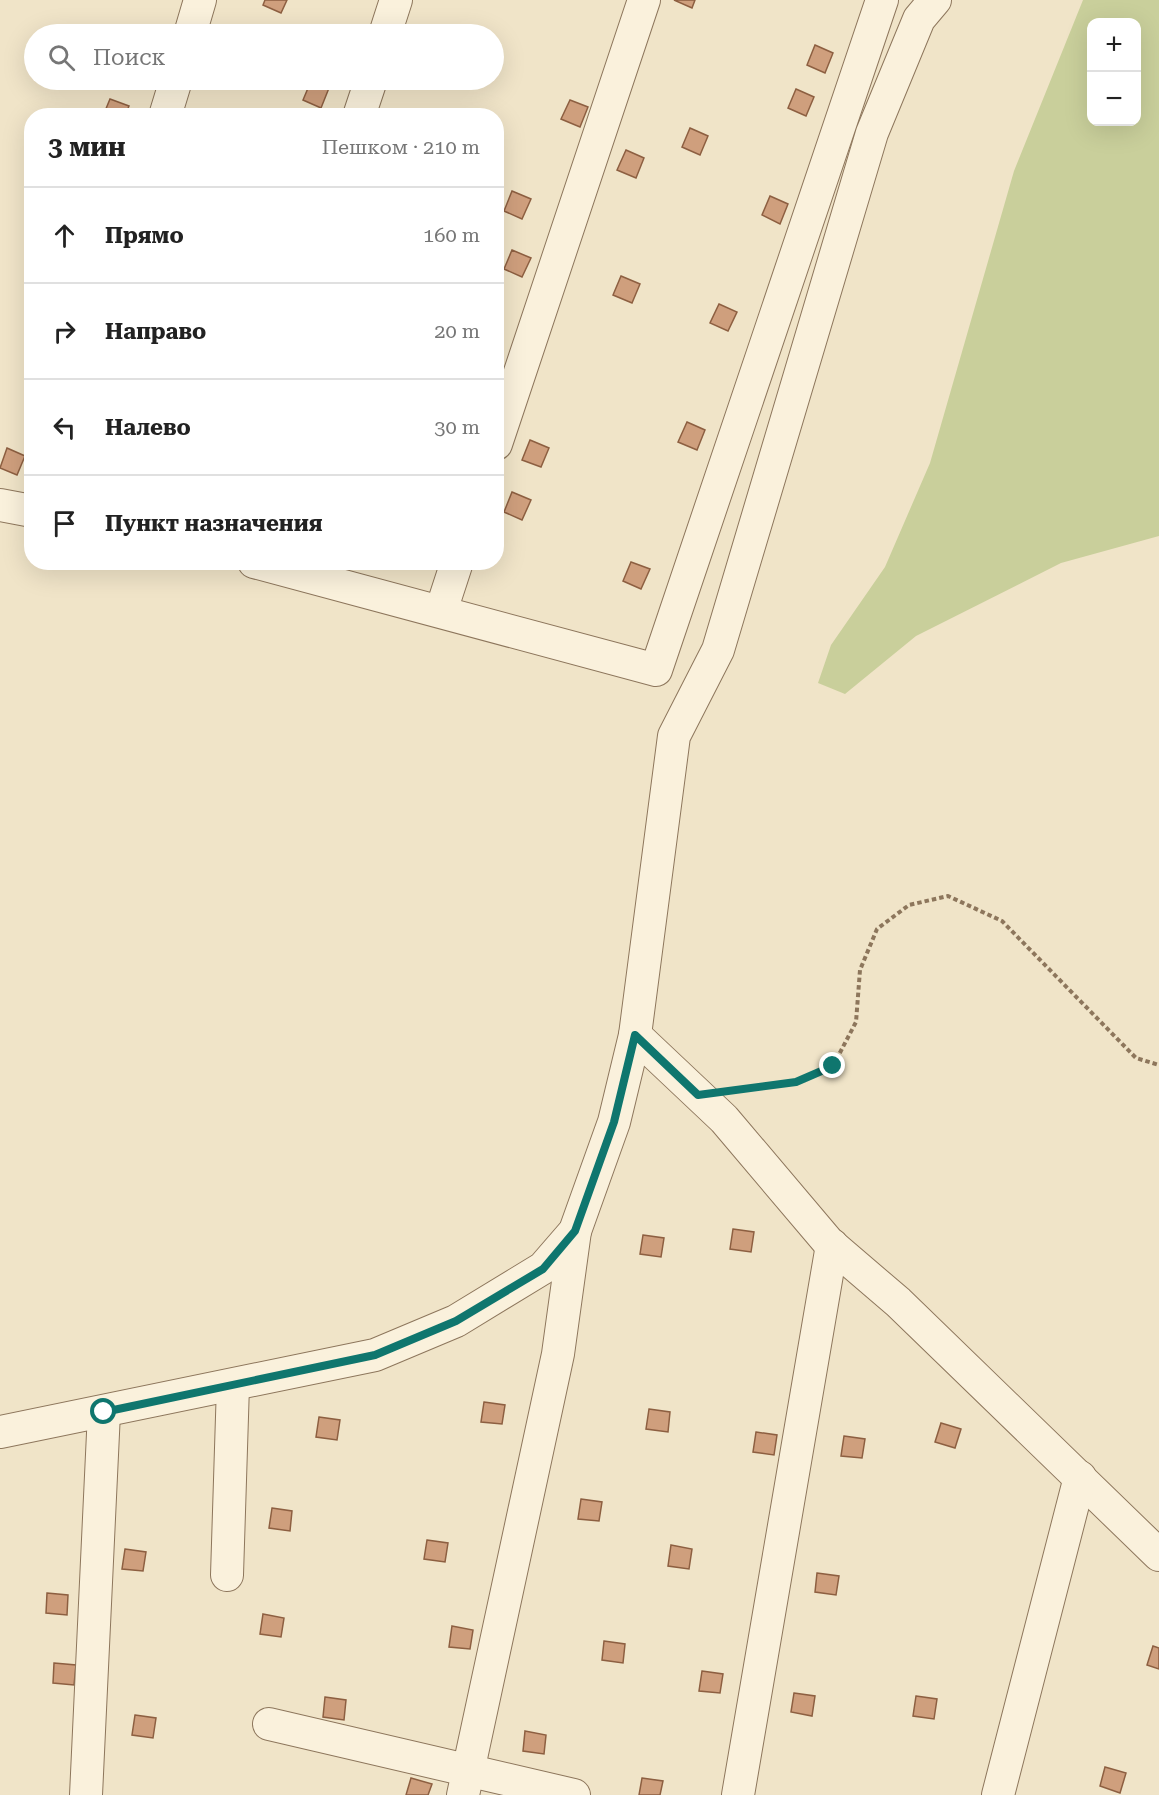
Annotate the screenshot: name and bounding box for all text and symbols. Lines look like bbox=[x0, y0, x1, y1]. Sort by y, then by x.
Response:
map controls bbox=[1087, 18, 1141, 126]
button: + bbox=[1087, 18, 1141, 72]
search box bbox=[24, 24, 504, 90]
icon: search bbox=[45, 41, 78, 74]
text: Поиск bbox=[93, 45, 165, 70]
button: − bbox=[1087, 72, 1141, 126]
text: 3 мин bbox=[48, 132, 126, 162]
text: Пешком · 210 m bbox=[322, 135, 480, 159]
icon: ahead bbox=[48, 219, 81, 252]
text: Прямо bbox=[105, 223, 184, 248]
text: 160 m bbox=[423, 223, 480, 247]
icon: right bbox=[48, 315, 81, 348]
text: Направо bbox=[105, 319, 206, 344]
text: 20 m bbox=[434, 319, 480, 343]
icon: left bbox=[48, 411, 81, 444]
text: Налево bbox=[105, 415, 191, 440]
text: 30 m bbox=[434, 415, 480, 439]
icon: arrive bbox=[48, 507, 81, 540]
text: Пункт назначения bbox=[105, 511, 323, 536]
route end bbox=[819, 1052, 845, 1078]
route start bbox=[90, 1398, 116, 1424]

